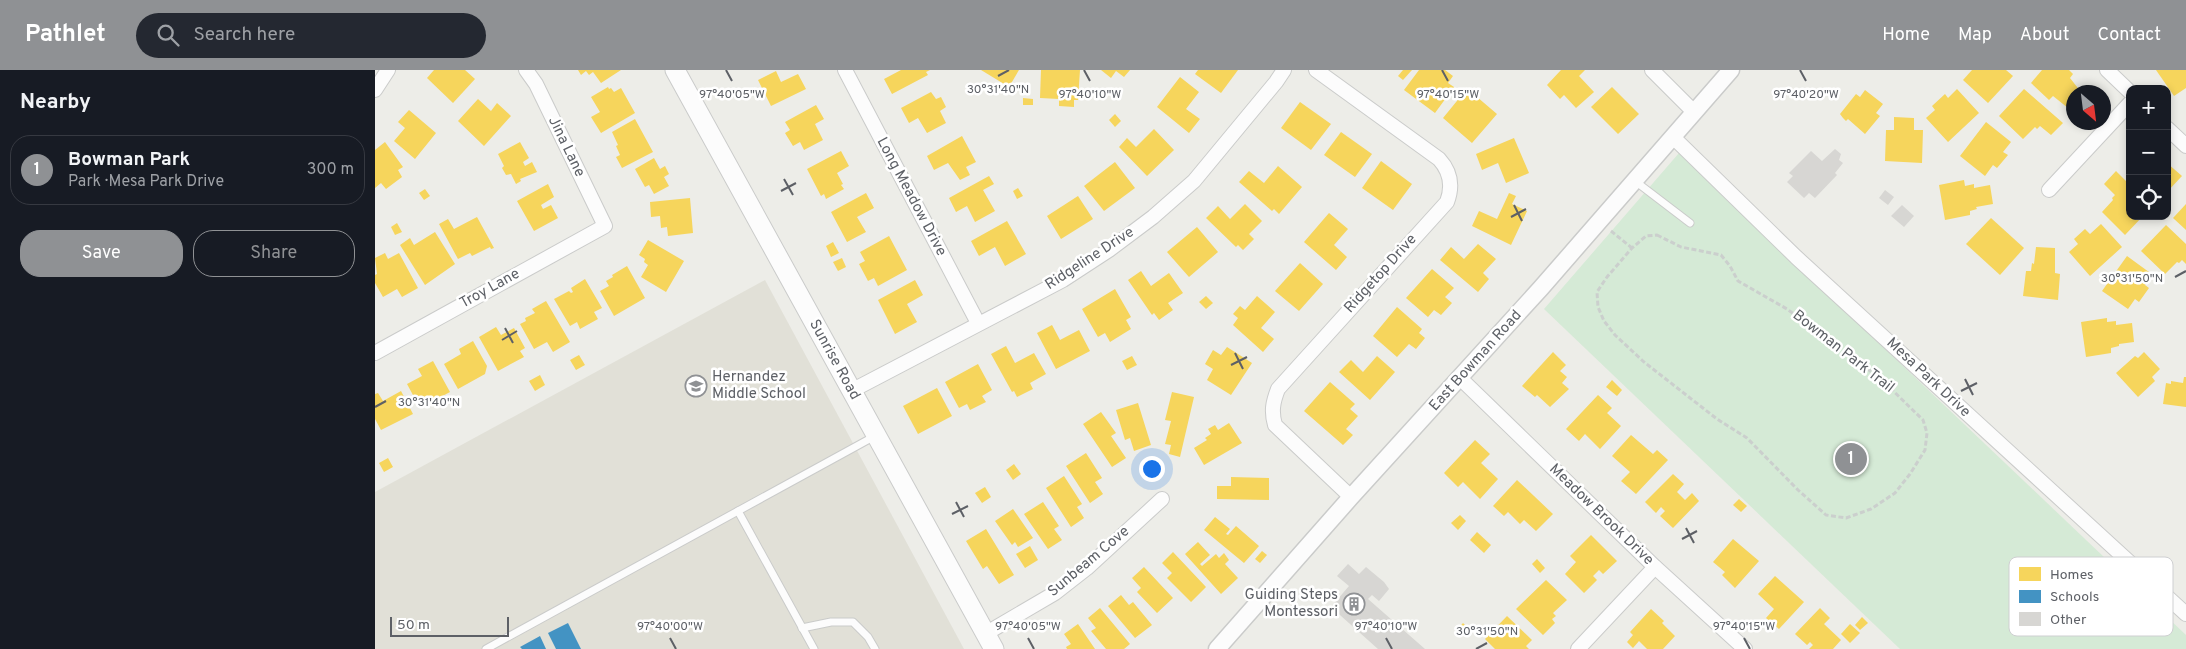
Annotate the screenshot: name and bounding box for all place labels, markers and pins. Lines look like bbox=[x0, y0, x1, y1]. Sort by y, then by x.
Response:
place label: Hernandez Middle School bbox=[712, 368, 806, 404]
school or university icon: Hernandez Middle School bbox=[684, 374, 708, 398]
pin: 1 bbox=[1835, 440, 1867, 478]
place label: Guiding Steps Montessori bbox=[1245, 586, 1338, 622]
building icon: Guiding Steps Montessori bbox=[1342, 592, 1366, 616]

